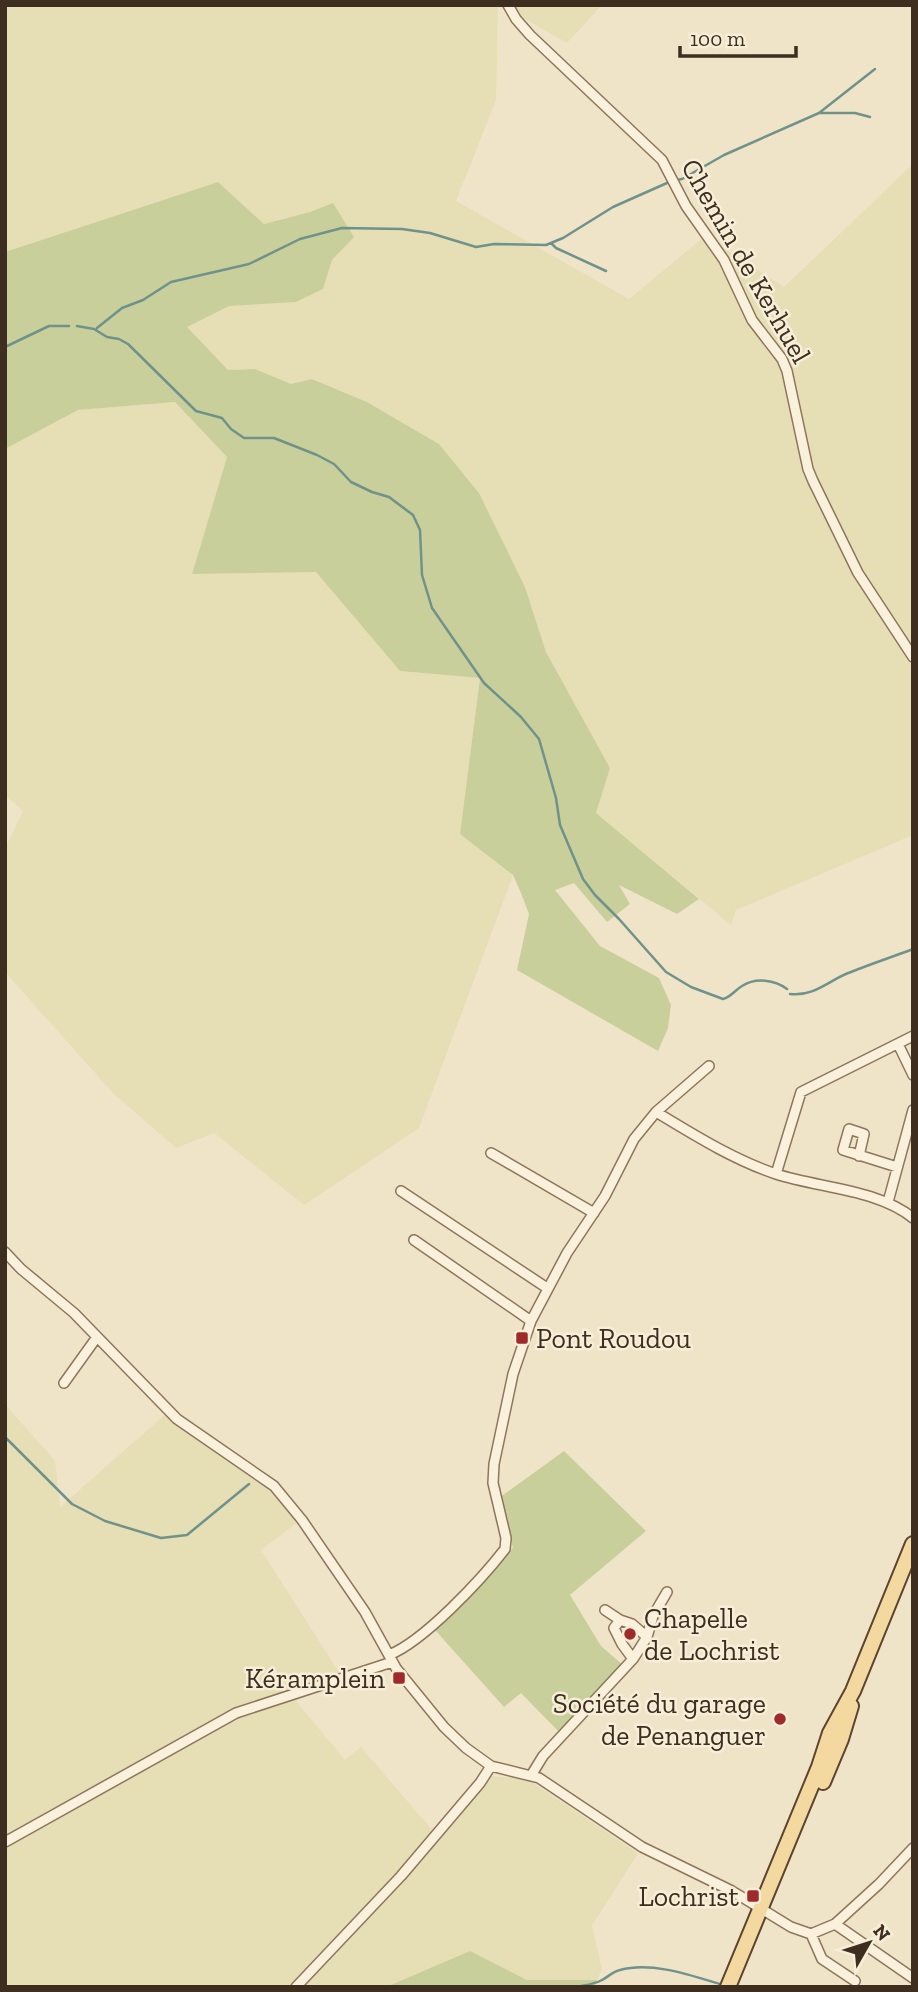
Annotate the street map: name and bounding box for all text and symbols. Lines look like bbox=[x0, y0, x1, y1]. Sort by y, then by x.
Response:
scale bar bbox=[680, 14, 796, 58]
text: 100 m bbox=[690, 26, 745, 51]
street label: Chemin de Kerhuel bbox=[674, 153, 818, 369]
place label: Pont Roudou bbox=[536, 1322, 691, 1355]
marker: Pont Roudou bbox=[514, 1330, 530, 1346]
place label: Chapelle de Lochrist bbox=[644, 1602, 780, 1667]
marker: Chapelle de Lochrist bbox=[622, 1626, 638, 1642]
place label: Kéramplein bbox=[245, 1662, 385, 1695]
marker: Kéramplein bbox=[391, 1670, 407, 1686]
place label: Société du garage de Penanguer bbox=[553, 1687, 766, 1752]
marker: Société du garage de Penanguer bbox=[772, 1711, 788, 1727]
place label: Lochrist bbox=[639, 1880, 740, 1913]
marker: Lochrist bbox=[745, 1888, 761, 1904]
north arrow bbox=[834, 1908, 904, 1978]
text: N bbox=[868, 1920, 895, 1945]

